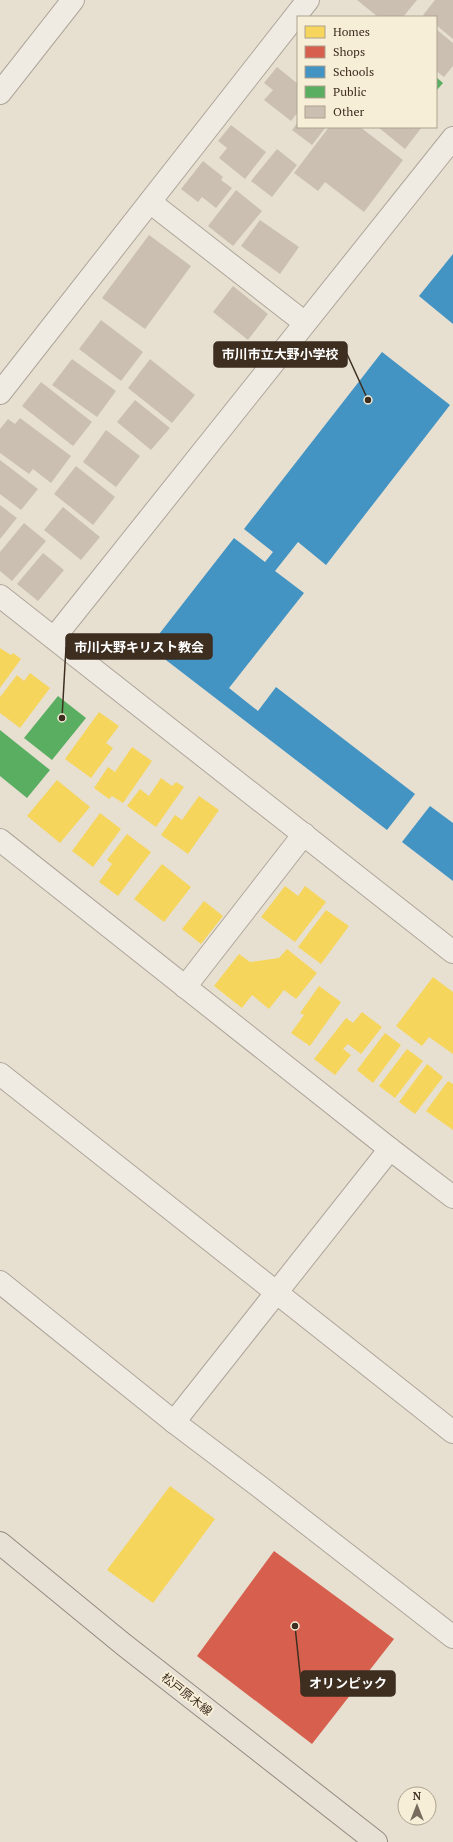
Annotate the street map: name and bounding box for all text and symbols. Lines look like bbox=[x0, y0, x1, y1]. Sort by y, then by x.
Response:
legend bbox=[297, 16, 437, 128]
text: Homes bbox=[333, 24, 370, 39]
text: Shops bbox=[333, 44, 365, 59]
text: Schools bbox=[333, 64, 374, 79]
text: Public bbox=[333, 84, 367, 99]
text: Other bbox=[333, 104, 364, 119]
callout: 市川市立大野小学校 bbox=[214, 342, 347, 367]
text: 市川市立大野小学校 bbox=[221, 345, 339, 363]
callout: 市川大野キリスト教会 bbox=[66, 634, 212, 659]
text: 市川大野キリスト教会 bbox=[74, 638, 204, 656]
street label: 松戸原木線 bbox=[159, 1670, 215, 1718]
callout: オリンピック bbox=[301, 1671, 395, 1696]
text: オリンピック bbox=[309, 1674, 387, 1692]
north arrow bbox=[397, 1786, 437, 1826]
text: N bbox=[413, 1789, 422, 1803]

